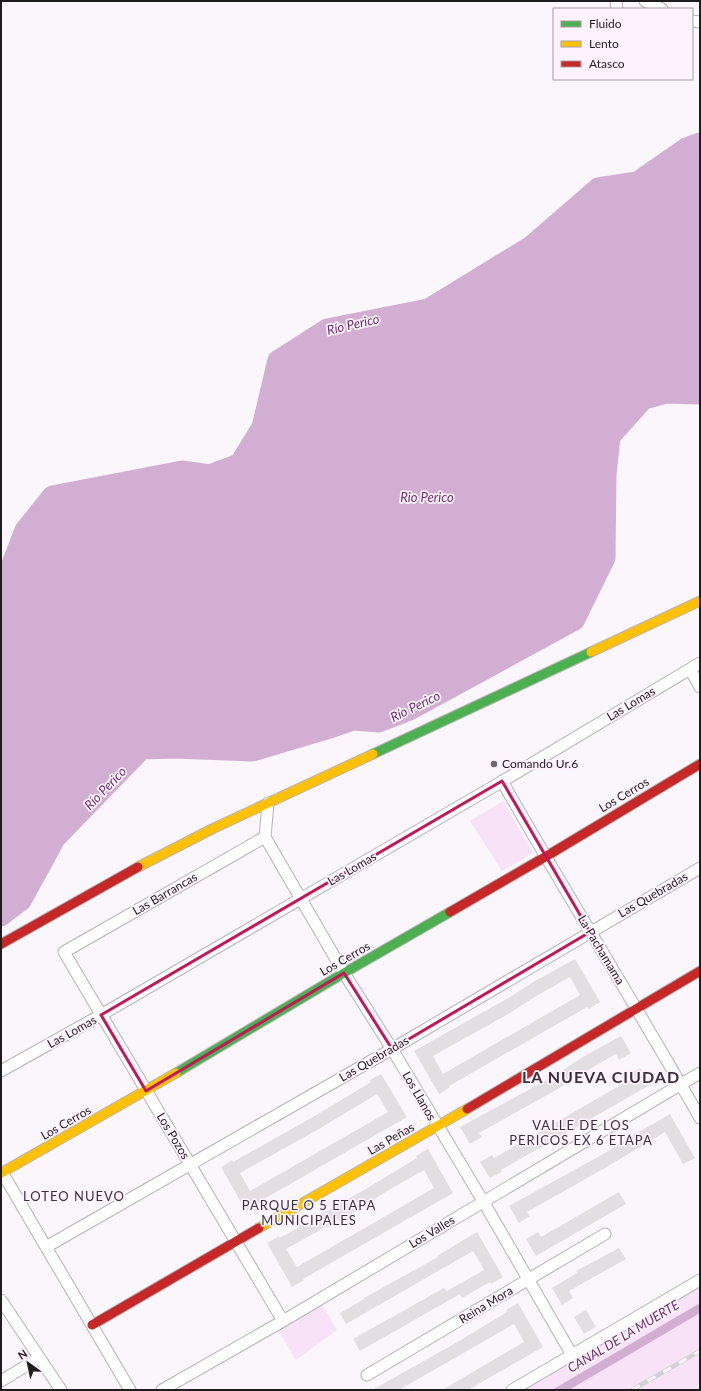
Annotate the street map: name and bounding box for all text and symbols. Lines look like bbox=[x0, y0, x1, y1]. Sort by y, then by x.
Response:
legend bbox=[553, 8, 693, 80]
text: Fluido bbox=[589, 16, 622, 31]
text: Lento bbox=[589, 36, 619, 51]
text: Atasco bbox=[589, 56, 625, 71]
water label: Río Perico bbox=[325, 310, 381, 338]
water label: Rio Perico bbox=[400, 489, 454, 505]
street label: Las Lomas bbox=[604, 683, 658, 724]
water label: Río Perico bbox=[387, 687, 443, 725]
place label: Comando Ur.6 bbox=[502, 756, 578, 771]
marker: Comando Ur.6 bbox=[489, 759, 499, 769]
water label: Río Perico bbox=[81, 763, 129, 813]
street label: Los Cerros bbox=[596, 774, 651, 815]
street label: Las Lomas bbox=[325, 849, 379, 889]
street label: Las Barrancas bbox=[130, 869, 200, 918]
street label: Las Quebradas bbox=[615, 869, 690, 921]
street label: La Pachamama bbox=[575, 912, 628, 987]
street label: Los Cerros bbox=[317, 938, 373, 979]
street label: Las Lomas bbox=[45, 1012, 99, 1051]
street label: Las Quebradas bbox=[336, 1033, 411, 1085]
district label: LA NUEVA CIUDAD bbox=[522, 1067, 680, 1086]
street label: Los Llanos bbox=[399, 1068, 440, 1123]
street label: Los Cerros bbox=[38, 1102, 94, 1143]
street label: Los Pozos bbox=[154, 1110, 193, 1162]
district label: VALLE DE LOS PERICOS EX 6 ETAPA bbox=[509, 1117, 653, 1148]
street label: Las Peñas bbox=[365, 1119, 417, 1158]
district label: LOTEO NUEVO bbox=[23, 1188, 125, 1204]
district label: PARQUE O 5 ETAPA MUNICIPALES bbox=[242, 1197, 376, 1228]
street label: Los Valles bbox=[406, 1212, 457, 1251]
street label: Reina Mora bbox=[456, 1283, 515, 1326]
water label: CANAL DE LA MUERTE bbox=[564, 1296, 683, 1376]
north arrow bbox=[8, 1343, 48, 1383]
text: N bbox=[15, 1346, 29, 1362]

